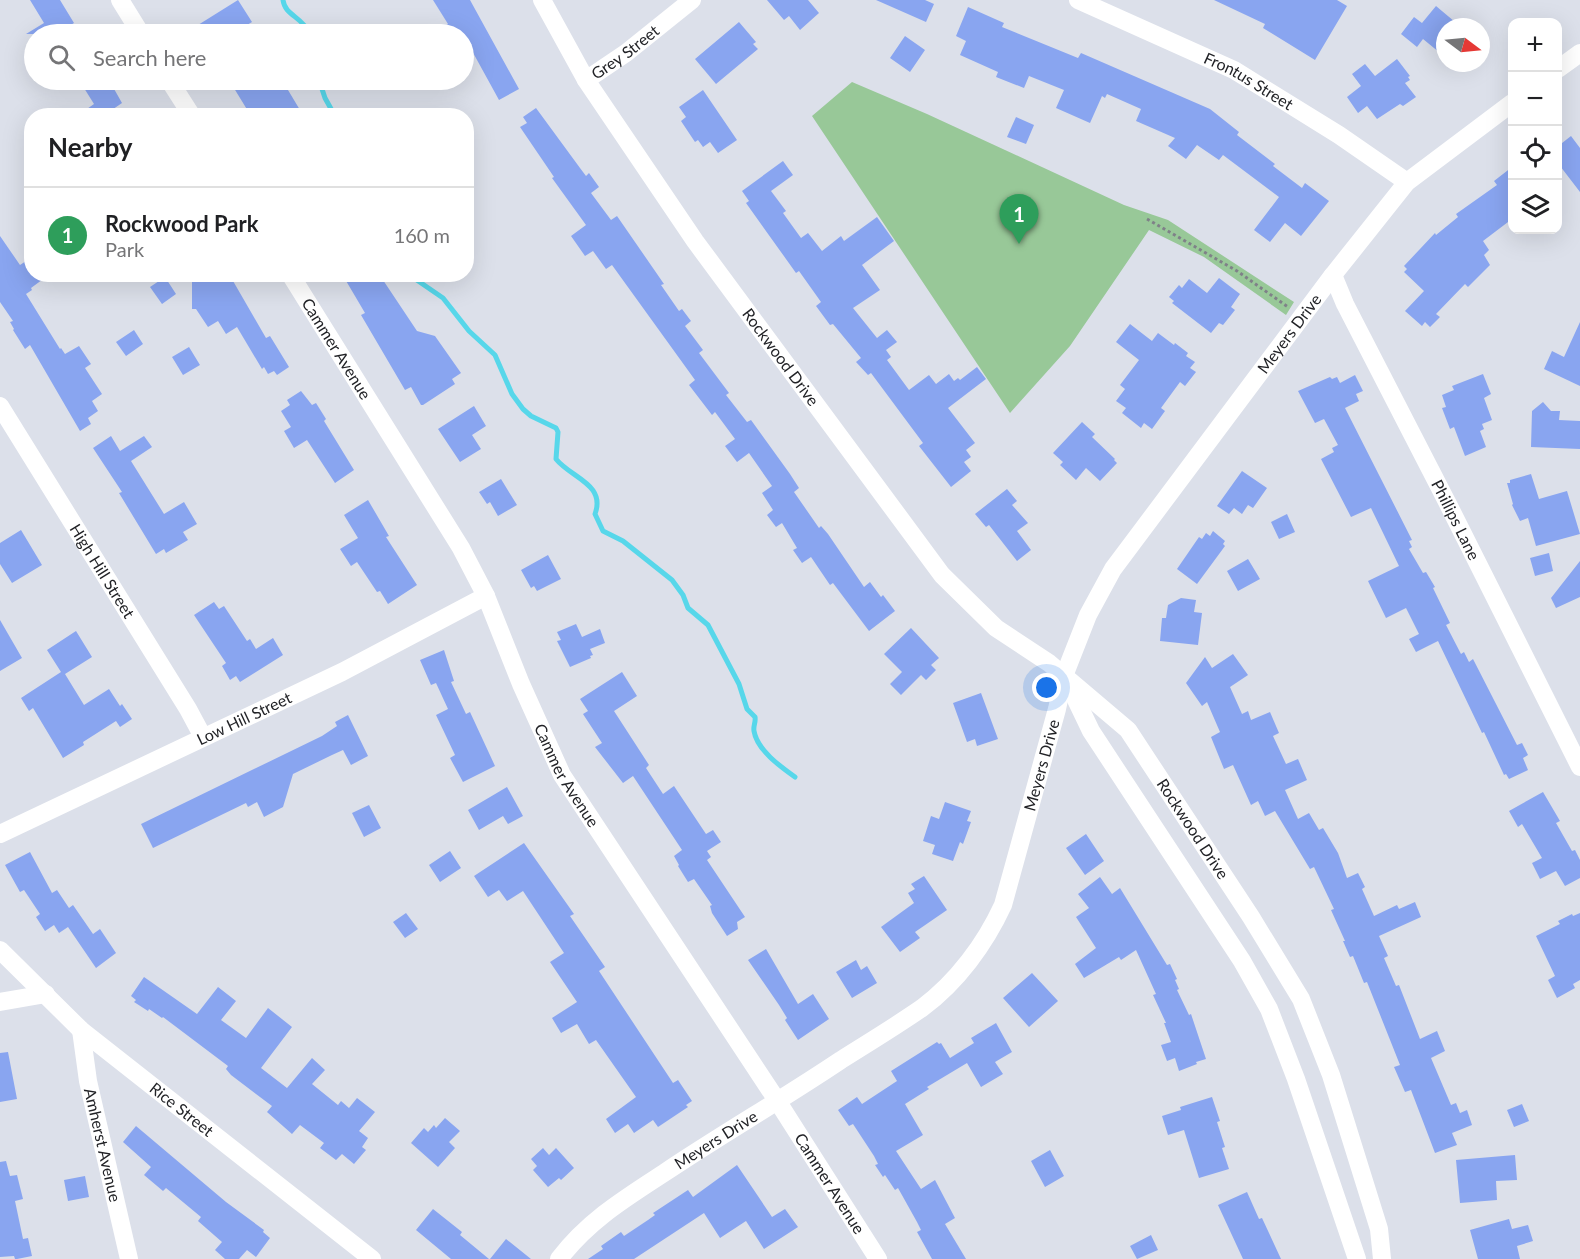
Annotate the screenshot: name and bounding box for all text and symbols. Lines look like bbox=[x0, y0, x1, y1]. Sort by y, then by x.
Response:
north arrow bbox=[1436, 18, 1490, 72]
map controls bbox=[1508, 18, 1562, 234]
button: + bbox=[1508, 18, 1562, 72]
street label: Grey Street bbox=[587, 20, 663, 83]
search box bbox=[24, 24, 474, 90]
icon: search bbox=[45, 41, 78, 74]
text: Search here bbox=[93, 44, 206, 71]
street label: Frontus Street bbox=[1201, 48, 1297, 114]
button: − bbox=[1508, 72, 1562, 126]
button: locate bbox=[1508, 126, 1562, 180]
text: Nearby bbox=[48, 131, 133, 163]
button: layers bbox=[1508, 180, 1562, 234]
pin: 1 bbox=[1000, 194, 1038, 244]
text: Rockwood Park bbox=[105, 210, 258, 237]
text: 1 bbox=[62, 223, 73, 247]
text: 160 m bbox=[394, 223, 450, 247]
text: Park bbox=[105, 237, 144, 261]
street label: Meyers Drive bbox=[1253, 290, 1325, 377]
street label: Cammer Avenue bbox=[298, 294, 376, 402]
street label: Rockwood Drive bbox=[739, 304, 823, 409]
street label: Phillips Lane bbox=[1428, 476, 1484, 563]
street label: High Hill Street bbox=[66, 520, 139, 621]
your location bbox=[1032, 673, 1061, 702]
street label: Low Hill Street bbox=[193, 687, 295, 749]
street label: Meyers Drive bbox=[1019, 717, 1063, 813]
street label: Cammer Avenue bbox=[531, 720, 603, 830]
street label: Rockwood Drive bbox=[1153, 775, 1233, 882]
street label: Rice Street bbox=[146, 1078, 218, 1140]
street label: Amherst Avenue bbox=[81, 1086, 126, 1204]
street label: Meyers Drive bbox=[670, 1106, 760, 1173]
street label: Cammer Avenue bbox=[791, 1129, 869, 1237]

